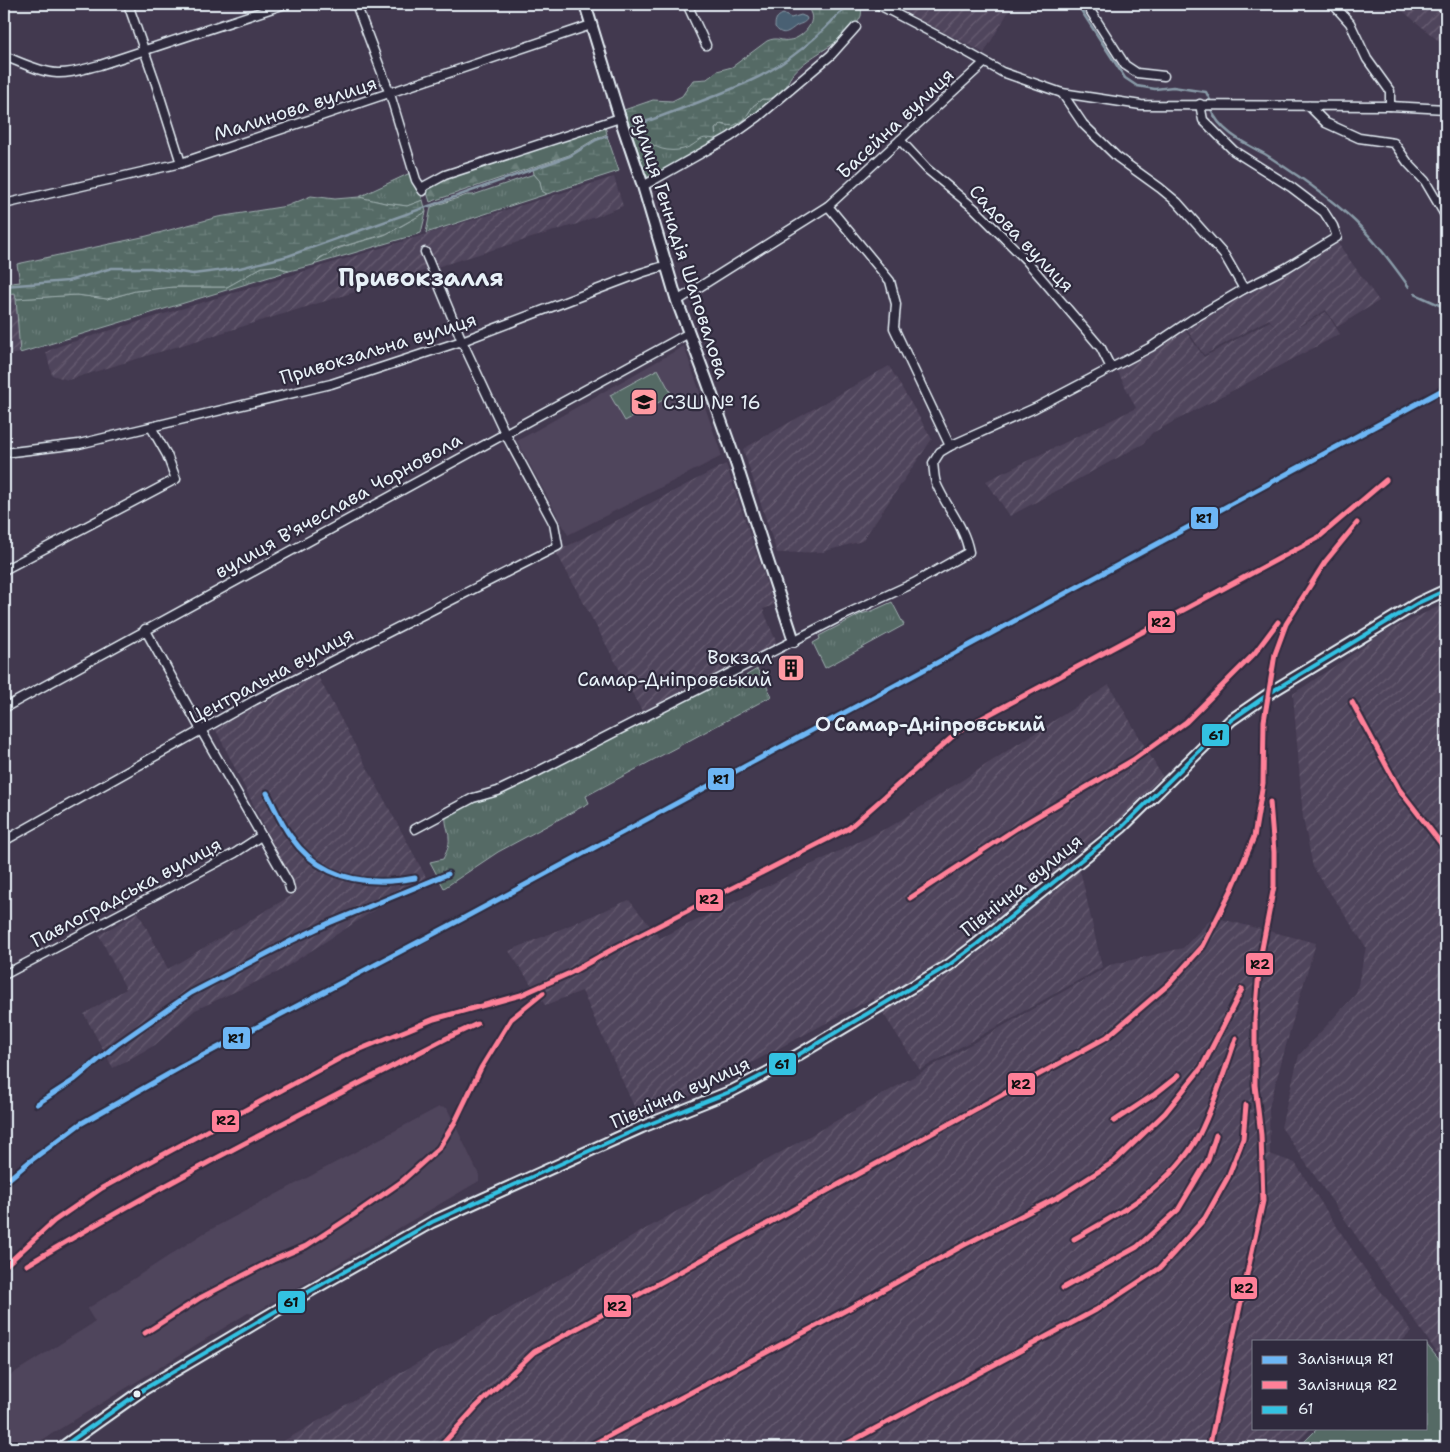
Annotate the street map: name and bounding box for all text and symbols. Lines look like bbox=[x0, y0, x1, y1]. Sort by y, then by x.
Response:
street label: Басейна вулиця bbox=[831, 63, 959, 184]
street label: Малинова вулиця bbox=[210, 70, 380, 147]
street label: вулиця Геннадія Шаповалова bbox=[626, 111, 735, 382]
street label: Садова вулиця bbox=[964, 179, 1080, 298]
district label: Привокзалля bbox=[338, 262, 504, 294]
street label: Привокзальна вулиця bbox=[277, 307, 480, 390]
school or university icon: СЗШ № 16 bbox=[629, 387, 659, 417]
place label: СЗШ № 16 bbox=[663, 390, 761, 415]
street label: вулиця В'ячеслава Чорновола bbox=[210, 427, 466, 584]
line badge: R1 bbox=[1190, 506, 1219, 530]
text: R1 bbox=[1196, 509, 1212, 527]
line badge: R2 bbox=[1147, 610, 1176, 634]
text: R2 bbox=[1151, 613, 1171, 631]
street label: Центральна вулиця bbox=[184, 621, 358, 729]
place label: Вокзал Самар-Дніпровський bbox=[577, 645, 772, 692]
building icon: Вокзал Самар-Дніпровський bbox=[776, 653, 806, 683]
place label: Самар-Дніпровський bbox=[834, 712, 1045, 737]
marker: Самар-Дніпровський bbox=[816, 717, 830, 731]
line badge: 61 bbox=[1201, 723, 1230, 747]
text: 61 bbox=[1208, 726, 1224, 744]
line badge: R1 bbox=[707, 767, 735, 791]
text: R1 bbox=[713, 770, 729, 788]
street label: Північна вулиця bbox=[955, 829, 1087, 942]
street label: Павлоградська вулиця bbox=[27, 832, 226, 953]
line badge: R2 bbox=[695, 888, 724, 912]
text: R2 bbox=[699, 890, 719, 908]
line badge: R2 bbox=[1245, 952, 1274, 976]
text: R2 bbox=[1250, 955, 1270, 973]
line badge: R1 bbox=[222, 1026, 251, 1050]
text: R1 bbox=[228, 1029, 244, 1047]
street label: Північна вулиця bbox=[607, 1051, 754, 1134]
line badge: 61 bbox=[768, 1052, 797, 1076]
text: 61 bbox=[774, 1055, 790, 1073]
line badge: R2 bbox=[1007, 1072, 1036, 1096]
text: R2 bbox=[1011, 1075, 1031, 1093]
line badge: R2 bbox=[211, 1109, 240, 1133]
text: R2 bbox=[216, 1111, 236, 1129]
line badge: R2 bbox=[1230, 1276, 1258, 1300]
text: R2 bbox=[1234, 1279, 1254, 1297]
line badge: 61 bbox=[277, 1290, 306, 1314]
text: 61 bbox=[283, 1293, 299, 1311]
line badge: R2 bbox=[603, 1294, 632, 1318]
text: R2 bbox=[607, 1297, 627, 1315]
legend bbox=[1252, 1340, 1428, 1430]
text: Залізниця R1 bbox=[1298, 1349, 1394, 1369]
text: Залізниця R2 bbox=[1298, 1375, 1398, 1395]
unlabelled marker bbox=[132, 1389, 142, 1399]
text: 61 bbox=[1298, 1399, 1314, 1419]

